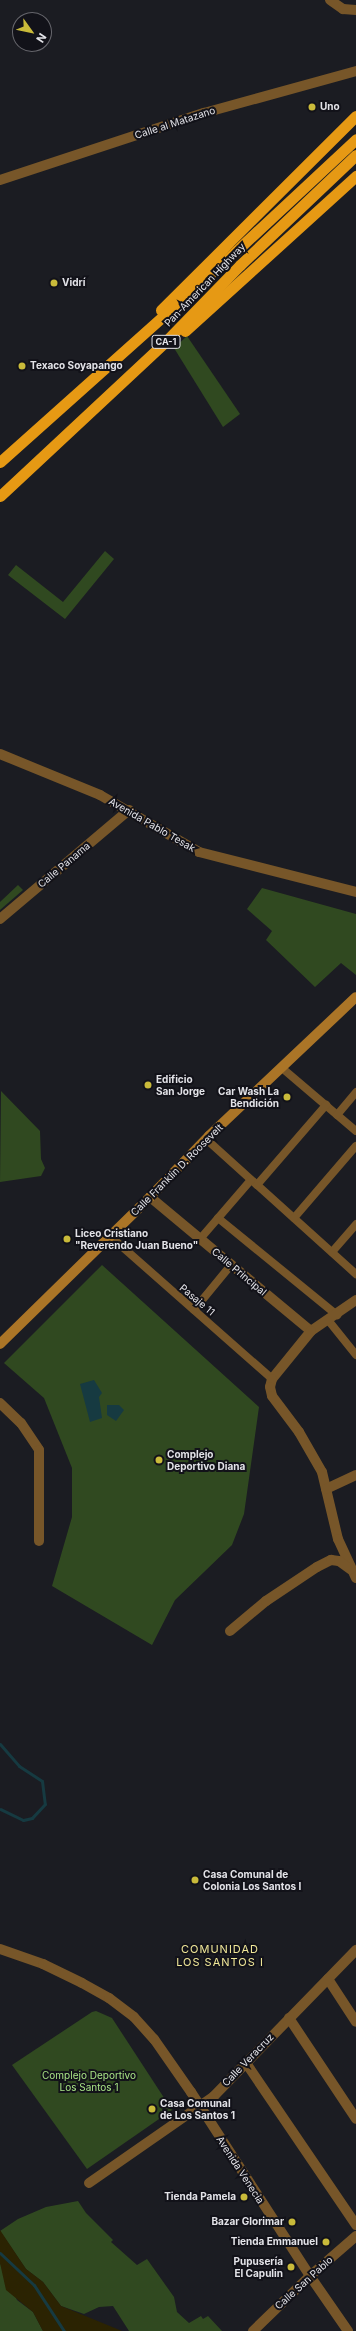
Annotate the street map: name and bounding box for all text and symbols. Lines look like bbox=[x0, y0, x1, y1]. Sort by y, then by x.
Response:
north arrow bbox=[12, 12, 52, 52]
text: N bbox=[33, 31, 49, 45]
place label: Uno bbox=[320, 101, 340, 113]
marker: Uno bbox=[307, 102, 317, 112]
street label: Calle al Matazano bbox=[133, 104, 217, 142]
street label: Pan-American Highway bbox=[162, 241, 248, 329]
place label: Vidrí bbox=[62, 277, 85, 289]
marker: Vidrí bbox=[49, 278, 59, 288]
road number: CA-1 bbox=[151, 335, 181, 349]
place label: Texaco Soyapango bbox=[30, 360, 123, 372]
marker: Texaco Soyapango bbox=[17, 361, 27, 371]
street label: Avenida Pablo Tesak bbox=[107, 795, 197, 855]
street label: Calle Panama bbox=[36, 840, 92, 890]
place label: Edificio San Jorge bbox=[156, 1073, 205, 1096]
marker: Edificio San Jorge bbox=[143, 1080, 153, 1090]
place label: Car Wash La Bendición bbox=[218, 1085, 279, 1108]
marker: Car Wash La Bendición bbox=[282, 1092, 292, 1102]
street label: Calle Franklin D. Roosevelt bbox=[129, 1122, 225, 1218]
place label: Liceo Cristiano "Reverendo Juan Bueno" bbox=[75, 1227, 198, 1250]
marker: Liceo Cristiano "Reverendo Juan Bueno" bbox=[62, 1234, 72, 1244]
street label: Calle Principal bbox=[209, 1246, 269, 1298]
street label: Pasaje 11 bbox=[177, 1282, 217, 1318]
place label: Complejo Deportivo Diana bbox=[167, 1448, 245, 1472]
marker: Complejo Deportivo Diana bbox=[154, 1455, 164, 1465]
place label: Casa Comunal de Colonia Los Santos I bbox=[203, 1868, 301, 1892]
marker: Casa Comunal de Colonia Los Santos I bbox=[190, 1875, 200, 1885]
district label: COMUNIDAD LOS SANTOS I bbox=[176, 1943, 264, 1969]
street label: Calle Veracruz bbox=[220, 2031, 276, 2089]
park label: Complejo Deportivo Los Santos 1 bbox=[42, 2069, 136, 2092]
place label: Casa Comunal de Los Santos 1 bbox=[160, 2097, 235, 2120]
marker: Casa Comunal de Los Santos 1 bbox=[147, 2104, 157, 2114]
street label: Avenida Venecia bbox=[214, 2134, 266, 2206]
place label: Tienda Pamela bbox=[164, 2191, 236, 2203]
marker: Tienda Pamela bbox=[239, 2192, 249, 2202]
place label: Bazar Glorimar bbox=[211, 2216, 284, 2228]
marker: Bazar Glorimar bbox=[287, 2217, 297, 2227]
place label: Tienda Emmanuel bbox=[231, 2236, 318, 2248]
marker: Tienda Emmanuel bbox=[321, 2237, 331, 2247]
street label: Calle San Pablo bbox=[273, 2254, 335, 2312]
place label: Pupusería El Capulin bbox=[234, 2255, 283, 2278]
marker: Pupusería El Capulin bbox=[286, 2262, 296, 2272]

